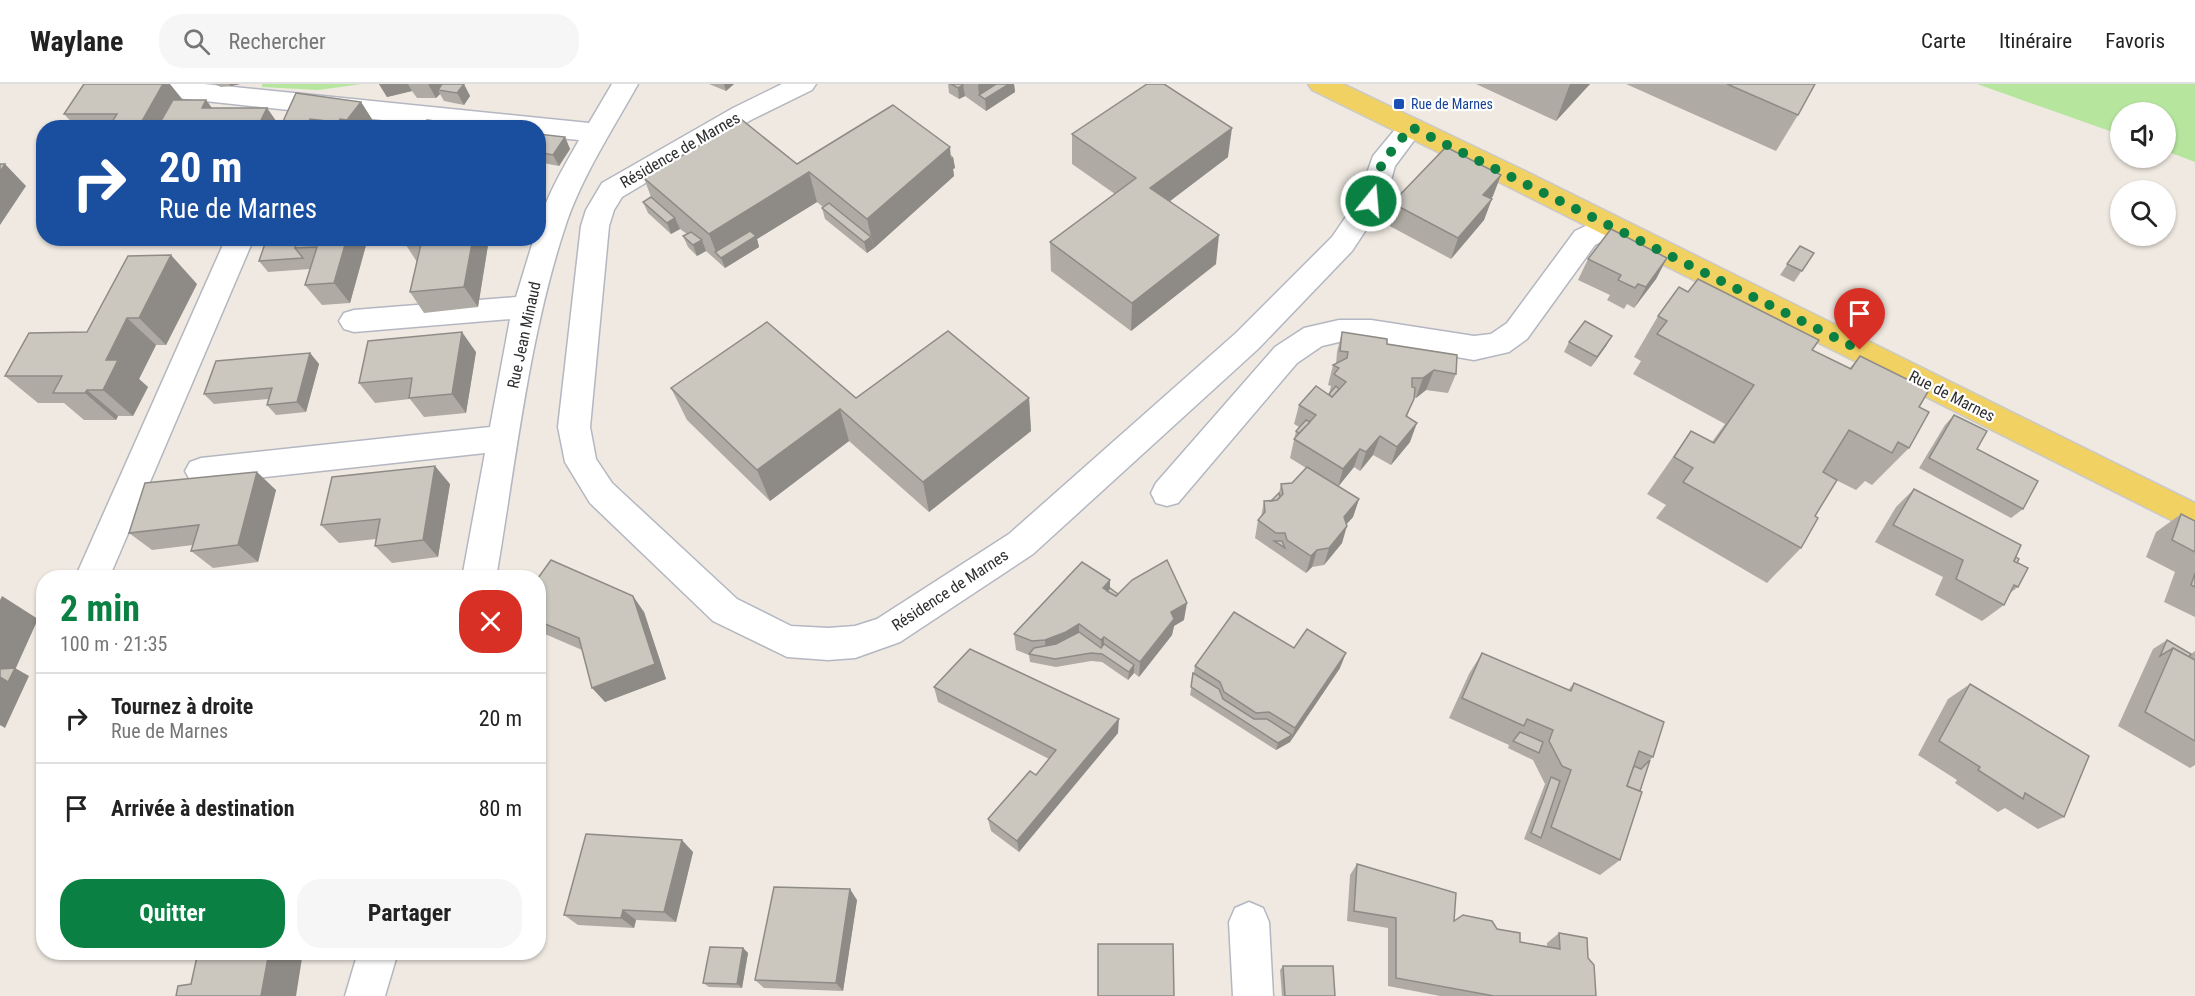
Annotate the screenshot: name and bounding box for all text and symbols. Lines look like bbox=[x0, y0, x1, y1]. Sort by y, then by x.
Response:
search box bbox=[159, 14, 579, 68]
text: Waylane bbox=[30, 25, 123, 58]
icon: search bbox=[180, 25, 213, 58]
text: Rechercher bbox=[228, 29, 326, 54]
text: Carte bbox=[1921, 29, 1966, 53]
text: Itinéraire bbox=[1999, 29, 2072, 53]
text: Favoris bbox=[2105, 29, 2165, 53]
place label: Rue de Marnes bbox=[1411, 96, 1493, 112]
marker: Rue de Marnes bbox=[1392, 97, 1406, 111]
map controls bbox=[2110, 102, 2176, 246]
button: sound bbox=[2110, 102, 2176, 168]
street label: Résidence de Marnes bbox=[617, 108, 743, 192]
text: 20 m bbox=[159, 143, 242, 192]
icon: right bbox=[60, 144, 138, 222]
position arrow bbox=[1339, 169, 1403, 233]
button: search bbox=[2110, 180, 2176, 246]
text: Rue de Marnes bbox=[159, 193, 317, 225]
street label: Rue Jean Minaud bbox=[503, 280, 545, 390]
pin bbox=[1834, 288, 1885, 350]
icon: arrive bbox=[1843, 297, 1876, 330]
street label: Rue de Marnes bbox=[1906, 366, 1998, 426]
street label: Résidence de Marnes bbox=[888, 545, 1012, 635]
text: 2 min bbox=[60, 588, 140, 630]
button: close bbox=[459, 590, 522, 653]
text: 100 m · 21:35 bbox=[60, 632, 167, 656]
text: Tournez à droite bbox=[111, 694, 253, 719]
icon: right bbox=[60, 702, 93, 735]
text: 20 m bbox=[479, 706, 522, 731]
text: Rue de Marnes bbox=[111, 719, 228, 743]
icon: arrive bbox=[60, 792, 93, 825]
text: Arrivée à destination bbox=[111, 796, 295, 821]
text: 80 m bbox=[479, 796, 522, 821]
button: Quitter bbox=[60, 879, 285, 948]
button: Partager bbox=[297, 879, 522, 948]

